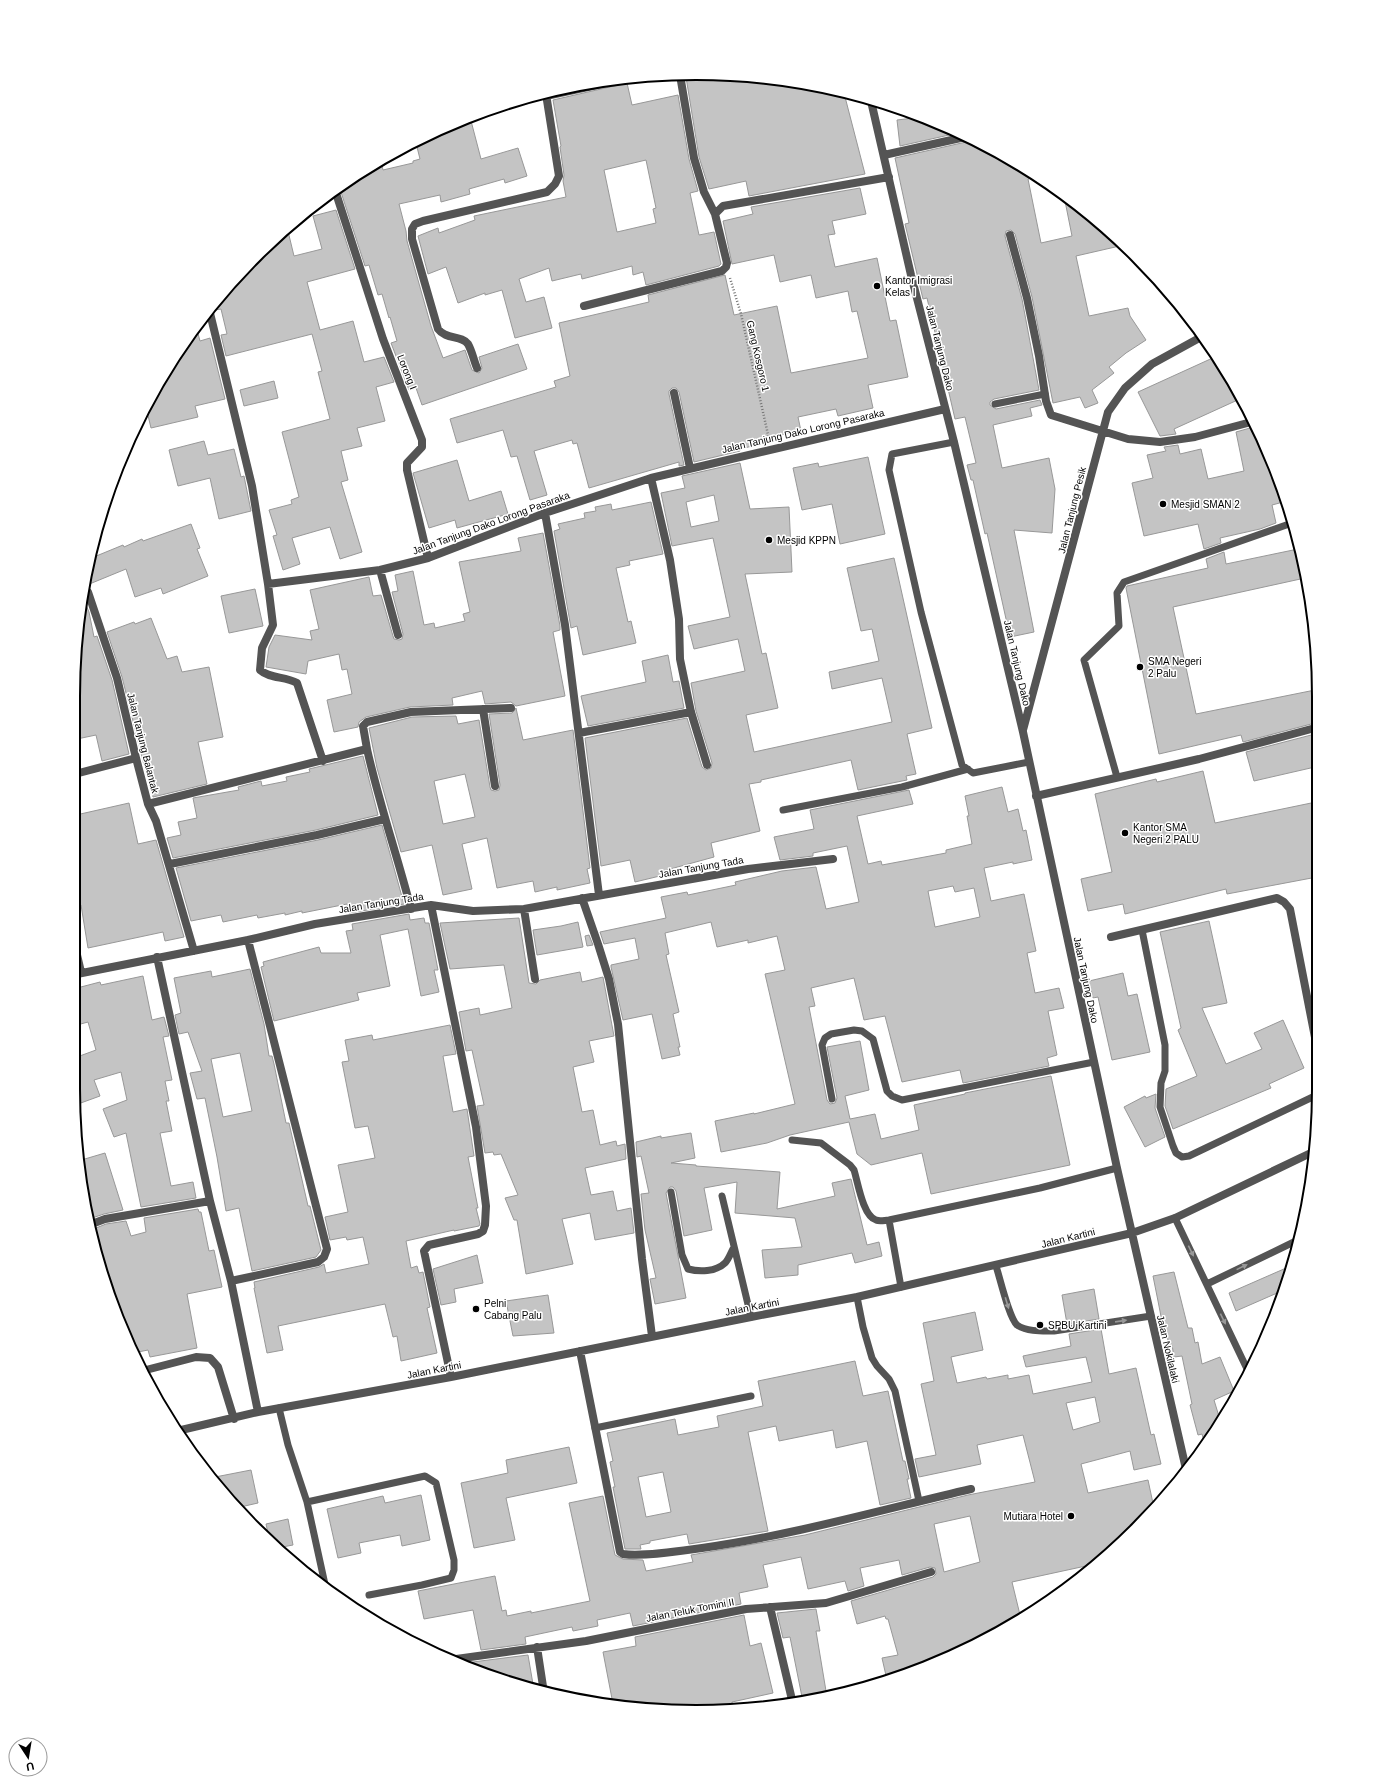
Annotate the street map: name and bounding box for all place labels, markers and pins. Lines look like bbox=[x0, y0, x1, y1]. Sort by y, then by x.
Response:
place label: Kantor Imigrasi Kelas I bbox=[885, 275, 952, 298]
marker: Kantor Imigrasi Kelas I bbox=[872, 281, 882, 291]
marker: Mesjid SMAN 2 bbox=[1158, 499, 1168, 509]
place label: Mesjid SMAN 2 bbox=[1171, 499, 1240, 510]
marker: Mesjid KPPN bbox=[764, 535, 774, 545]
place label: Mesjid KPPN bbox=[777, 535, 836, 546]
place label: SMA Negeri 2 Palu bbox=[1148, 656, 1201, 679]
marker: SMA Negeri 2 Palu bbox=[1135, 662, 1145, 672]
place label: Kantor SMA Negeri 2 PALU bbox=[1133, 822, 1199, 845]
marker: Kantor SMA Negeri 2 PALU bbox=[1120, 828, 1130, 838]
place label: Pelni Cabang Palu bbox=[484, 1298, 542, 1321]
marker: Pelni Cabang Palu bbox=[471, 1304, 481, 1314]
marker: SPBU Kartini bbox=[1035, 1320, 1045, 1330]
place label: SPBU Kartini bbox=[1048, 1320, 1106, 1331]
place label: Mutiara Hotel bbox=[1004, 1511, 1063, 1522]
marker: Mutiara Hotel bbox=[1066, 1511, 1076, 1521]

